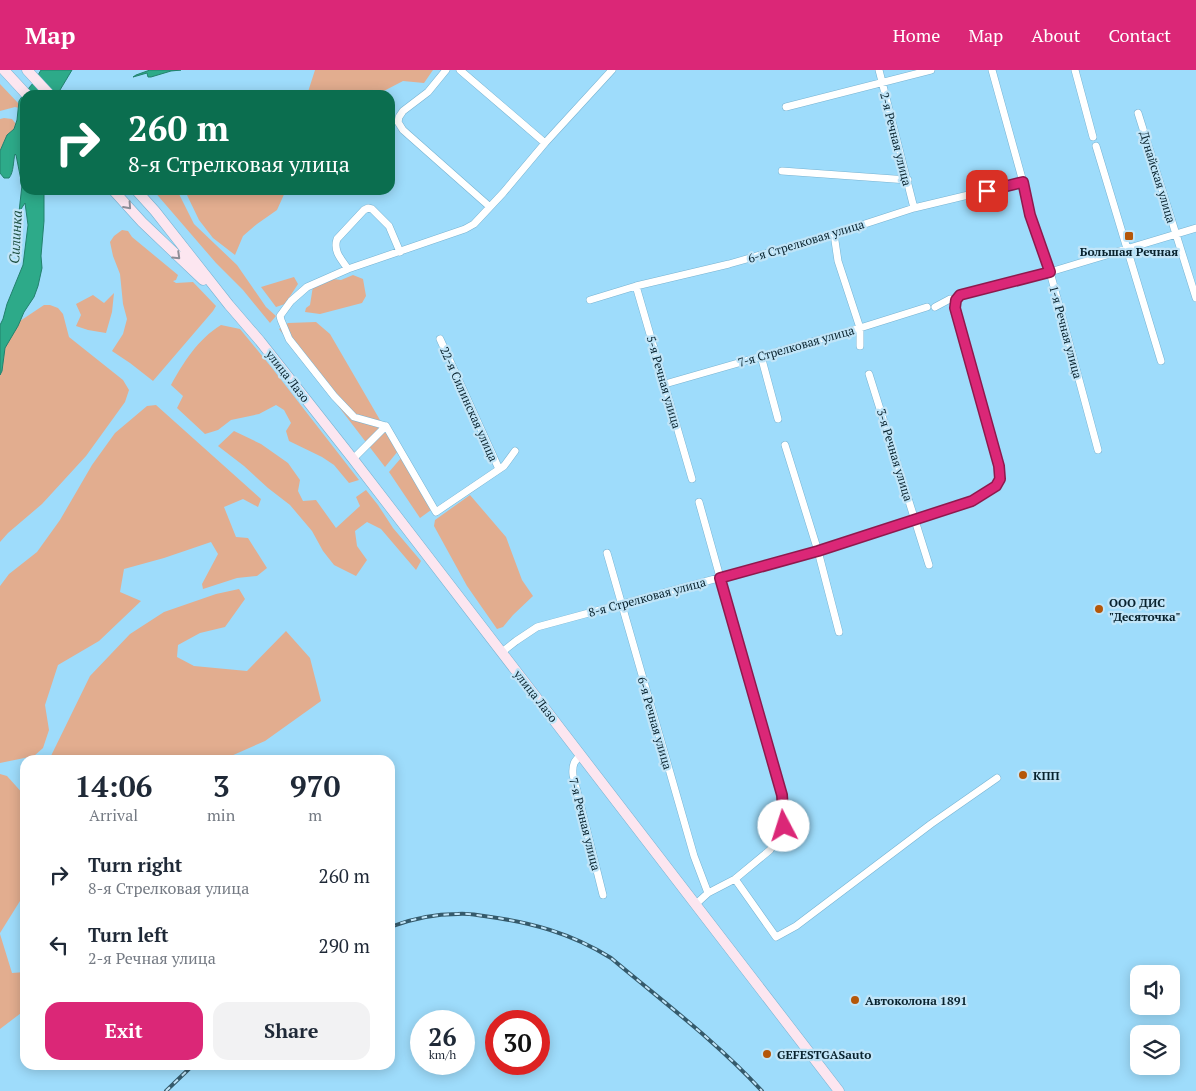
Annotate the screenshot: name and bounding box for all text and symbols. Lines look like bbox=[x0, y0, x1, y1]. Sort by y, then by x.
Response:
text: Map bbox=[25, 19, 75, 51]
text: Home bbox=[893, 23, 940, 47]
text: Map bbox=[968, 23, 1003, 47]
text: About bbox=[1031, 23, 1080, 47]
text: Contact bbox=[1108, 23, 1171, 47]
street label: 2-я Речная улица bbox=[877, 91, 915, 187]
text: 260 m bbox=[128, 105, 229, 151]
icon: right bbox=[45, 110, 110, 175]
street label: Дунайская улица bbox=[1137, 129, 1179, 225]
text: 8-я Стрелковая улица bbox=[128, 149, 350, 178]
pin bbox=[966, 170, 1008, 212]
icon: arrive bbox=[973, 177, 1001, 205]
one-way arrow bbox=[122, 201, 131, 210]
water label: Силинка bbox=[4, 210, 26, 264]
street label: 6-я Стрелковая улица bbox=[746, 216, 866, 266]
marker: Большая Речная bbox=[1123, 230, 1135, 242]
place label: Большая Речная bbox=[1080, 244, 1178, 259]
one-way arrow bbox=[172, 250, 181, 259]
street label: 1-я Речная улица bbox=[1046, 284, 1086, 380]
street label: 7-я Стрелковая улица bbox=[736, 322, 856, 370]
street label: 5-я Речная улица bbox=[644, 334, 684, 430]
street label: 22-я Силинская улица bbox=[437, 344, 501, 464]
street label: улица Лазо bbox=[262, 346, 313, 405]
street label: 3-я Речная улица bbox=[874, 407, 916, 503]
street label: 8-я Стрелковая улица bbox=[587, 574, 707, 620]
place label: ООО ДИС "Десяточка" bbox=[1109, 595, 1181, 624]
marker: ООО ДИС "Десяточка" bbox=[1093, 603, 1105, 615]
street label: улица Лазо bbox=[510, 666, 561, 725]
street label: 6-я Речная улица bbox=[635, 675, 675, 771]
text: 14:06 bbox=[74, 766, 153, 806]
text: 3 bbox=[213, 766, 230, 806]
text: 970 bbox=[290, 766, 341, 806]
place label: КПП bbox=[1033, 768, 1060, 783]
marker: КПП bbox=[1017, 769, 1029, 781]
street label: 7-я Речная улица bbox=[566, 776, 604, 872]
position arrow bbox=[757, 799, 809, 851]
text: Arrival bbox=[89, 804, 138, 826]
text: min bbox=[207, 804, 235, 826]
text: m bbox=[308, 804, 322, 826]
text: Turn right bbox=[88, 852, 182, 877]
icon: right bbox=[45, 861, 73, 889]
text: 260 m bbox=[319, 863, 370, 888]
text: 8-я Стрелковая улица bbox=[88, 877, 249, 899]
text: Turn left bbox=[88, 922, 169, 947]
icon: left bbox=[45, 931, 73, 959]
text: 290 m bbox=[319, 933, 370, 958]
text: 2-я Речная улица bbox=[88, 947, 216, 969]
map controls bbox=[1130, 965, 1180, 1075]
button: sound bbox=[1130, 965, 1180, 1015]
place label: Автоколона 1891 bbox=[865, 993, 967, 1008]
marker: Автоколона 1891 bbox=[849, 994, 861, 1006]
button: Exit bbox=[45, 1002, 203, 1060]
button: Share bbox=[213, 1002, 370, 1060]
speed limit sign: 30 bbox=[485, 1010, 550, 1075]
text: 26 bbox=[428, 1020, 457, 1053]
button: layers bbox=[1130, 1025, 1180, 1075]
text: km/h bbox=[429, 1047, 456, 1062]
place label: GEFESTGASauto bbox=[777, 1047, 871, 1062]
marker: GEFESTGASauto bbox=[761, 1048, 773, 1060]

